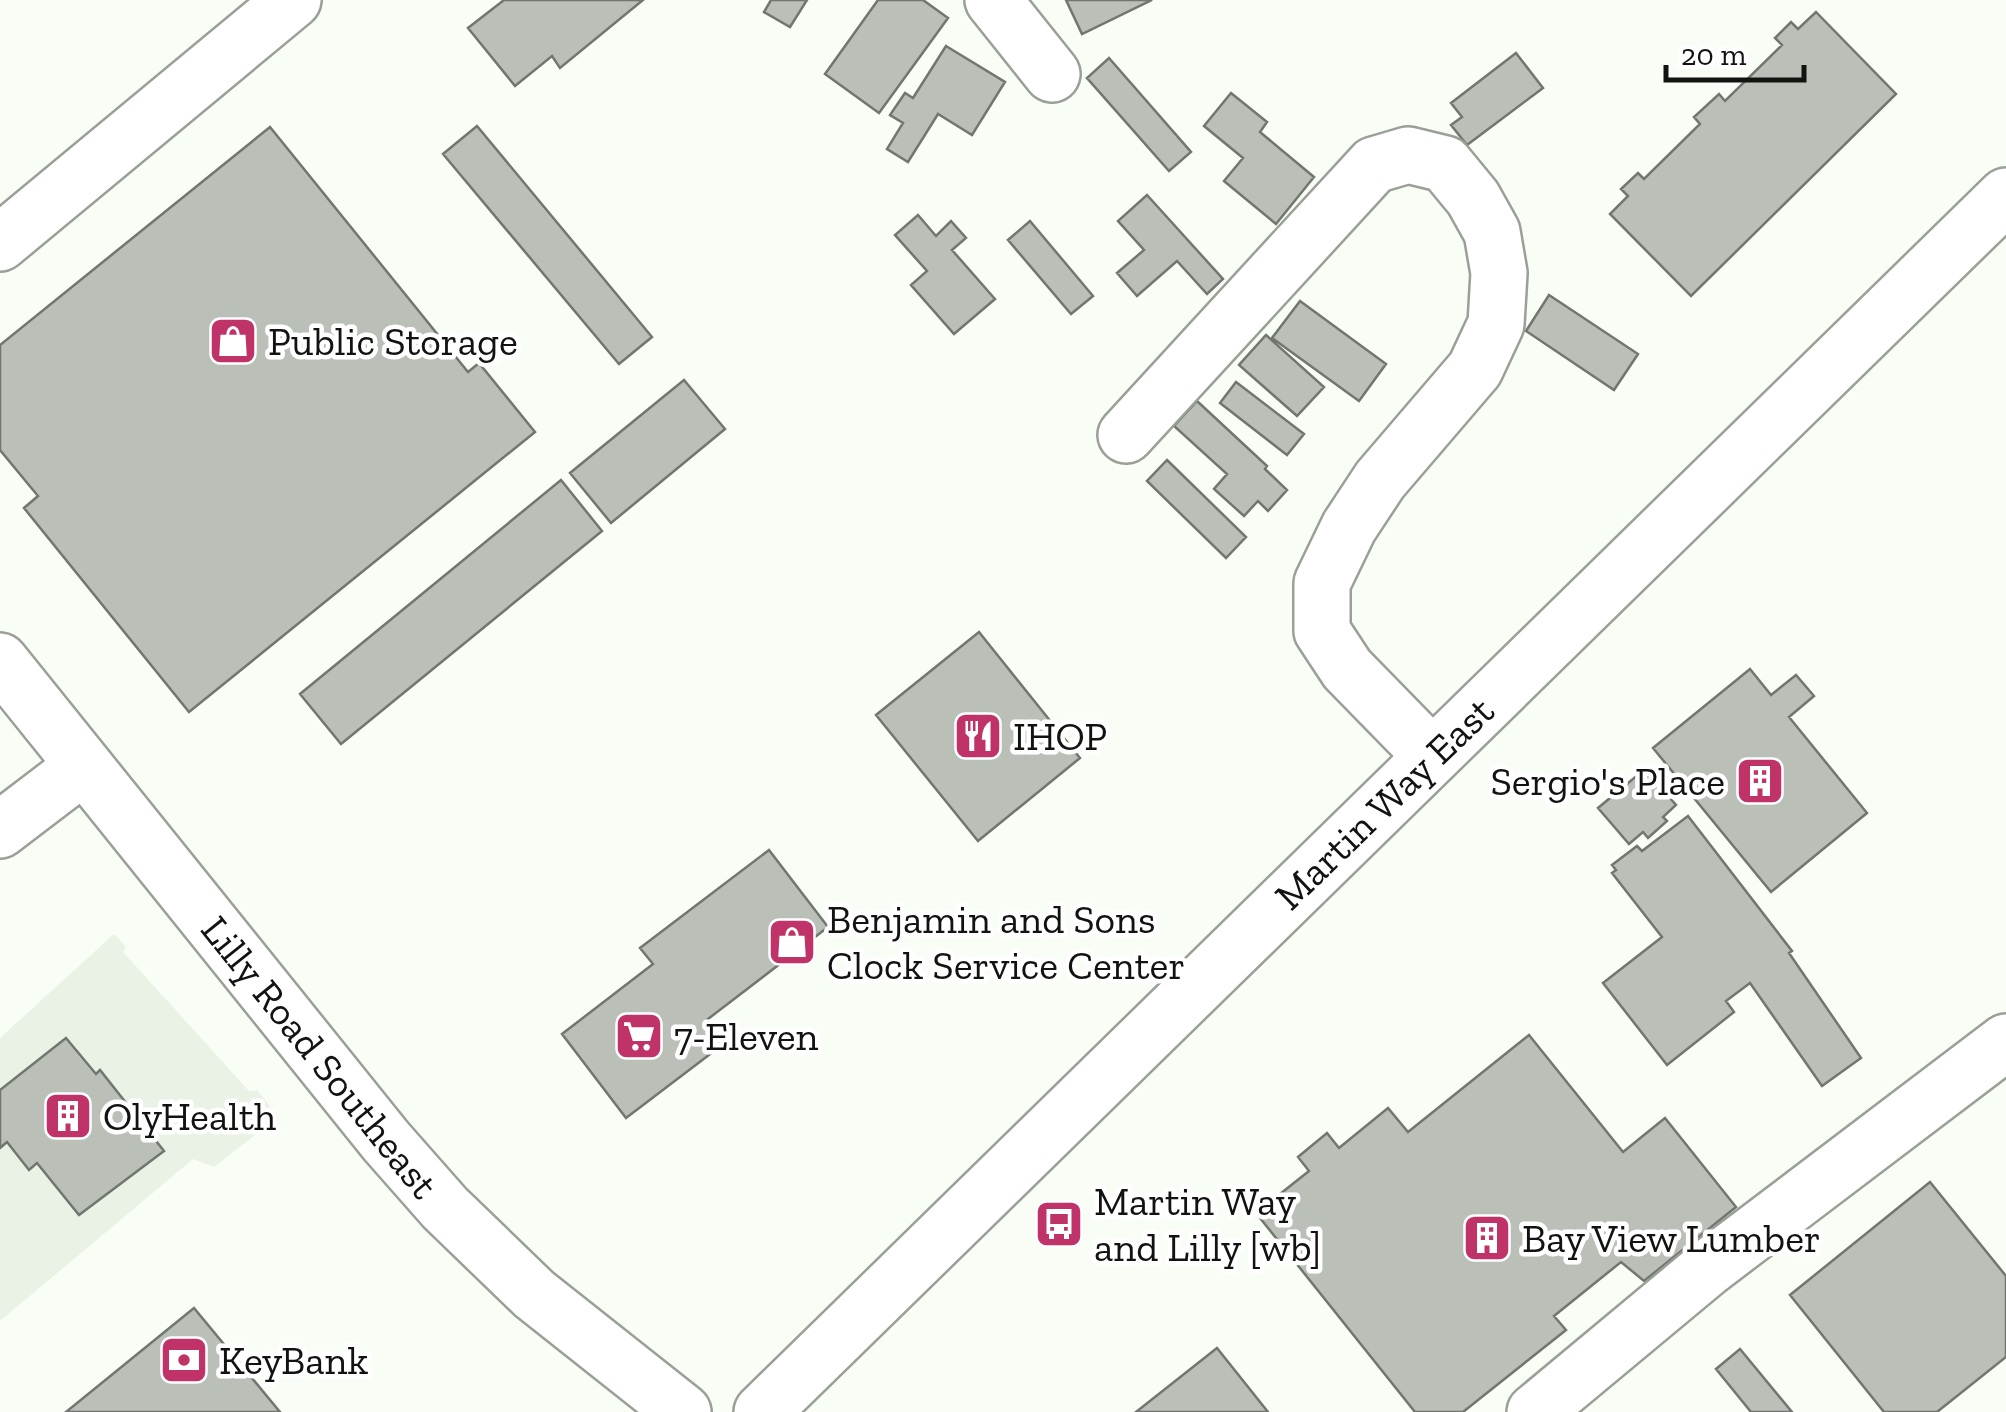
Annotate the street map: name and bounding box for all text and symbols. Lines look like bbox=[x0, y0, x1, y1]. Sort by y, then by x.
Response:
scale bar bbox=[1666, 20, 1804, 82]
text: 20 m bbox=[1681, 37, 1747, 73]
shop icon: Public Storage bbox=[207, 315, 259, 367]
place label: Public Storage bbox=[268, 317, 518, 365]
street label: Martin Way East bbox=[1265, 686, 1503, 919]
restaurant icon: IHOP bbox=[952, 710, 1004, 762]
place label: IHOP bbox=[1013, 712, 1107, 760]
building icon: Sergio's Place bbox=[1734, 755, 1786, 807]
place label: Sergio's Place bbox=[1490, 757, 1725, 805]
place label: Benjamin and Sons Clock Service Center bbox=[827, 895, 1185, 989]
street label: Lilly Road Southeast bbox=[191, 906, 449, 1208]
shop icon: Benjamin and Sons Clock Service Center bbox=[766, 916, 818, 968]
supermarket icon: 7-Eleven bbox=[613, 1010, 665, 1062]
place label: 7-Eleven bbox=[674, 1012, 819, 1060]
building icon: OlyHealth bbox=[42, 1090, 94, 1142]
place label: OlyHealth bbox=[103, 1092, 277, 1140]
place label: Martin Way and Lilly [wb] bbox=[1094, 1177, 1321, 1271]
bus stop icon: Martin Way and Lilly [wb] bbox=[1033, 1198, 1085, 1250]
building icon: Bay View Lumber bbox=[1461, 1212, 1513, 1264]
place label: Bay View Lumber bbox=[1522, 1214, 1821, 1262]
bank icon: KeyBank bbox=[158, 1334, 210, 1386]
place label: KeyBank bbox=[219, 1336, 368, 1384]

